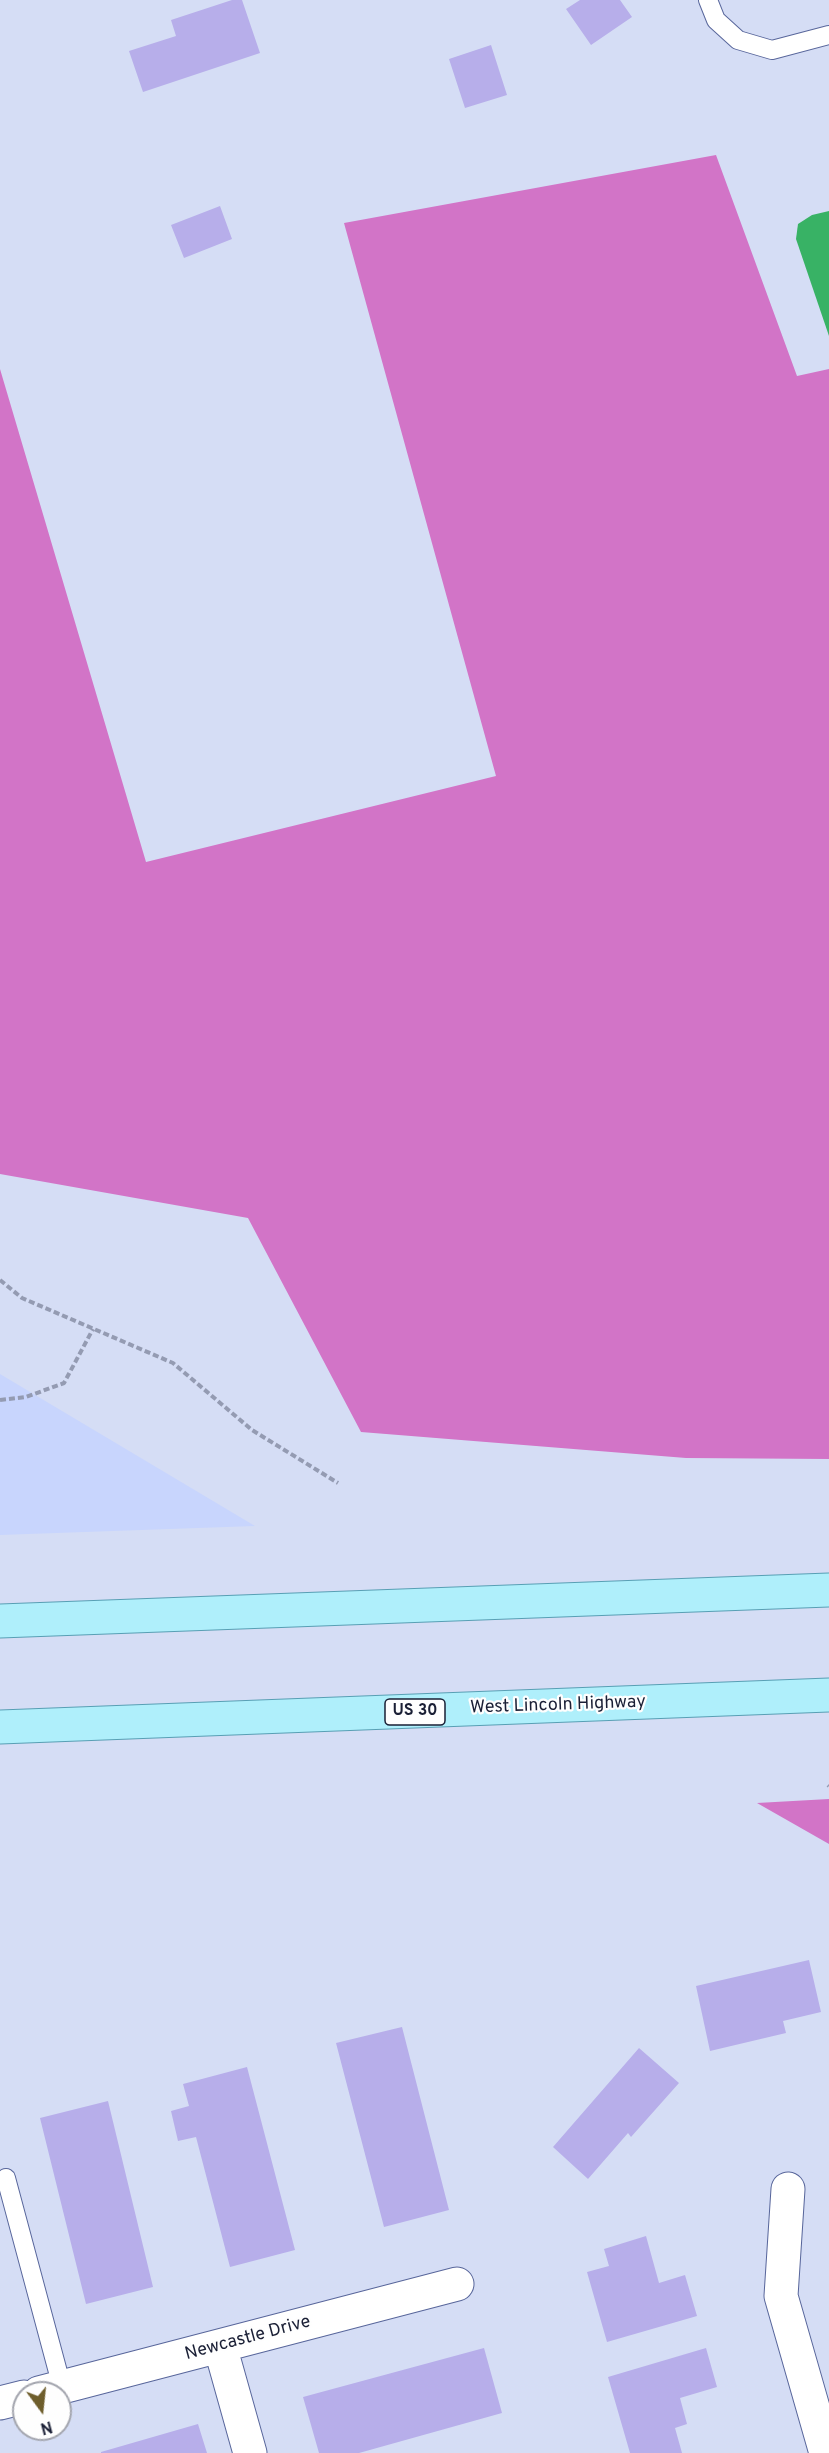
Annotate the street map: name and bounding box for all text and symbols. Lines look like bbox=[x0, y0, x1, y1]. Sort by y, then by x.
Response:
street label: West Lincoln Highway bbox=[470, 1692, 646, 1720]
road number: US 30 bbox=[385, 1699, 445, 1725]
street label: Newcastle Drive bbox=[183, 2312, 313, 2366]
north arrow bbox=[12, 2381, 72, 2441]
text: N bbox=[38, 2415, 54, 2438]

